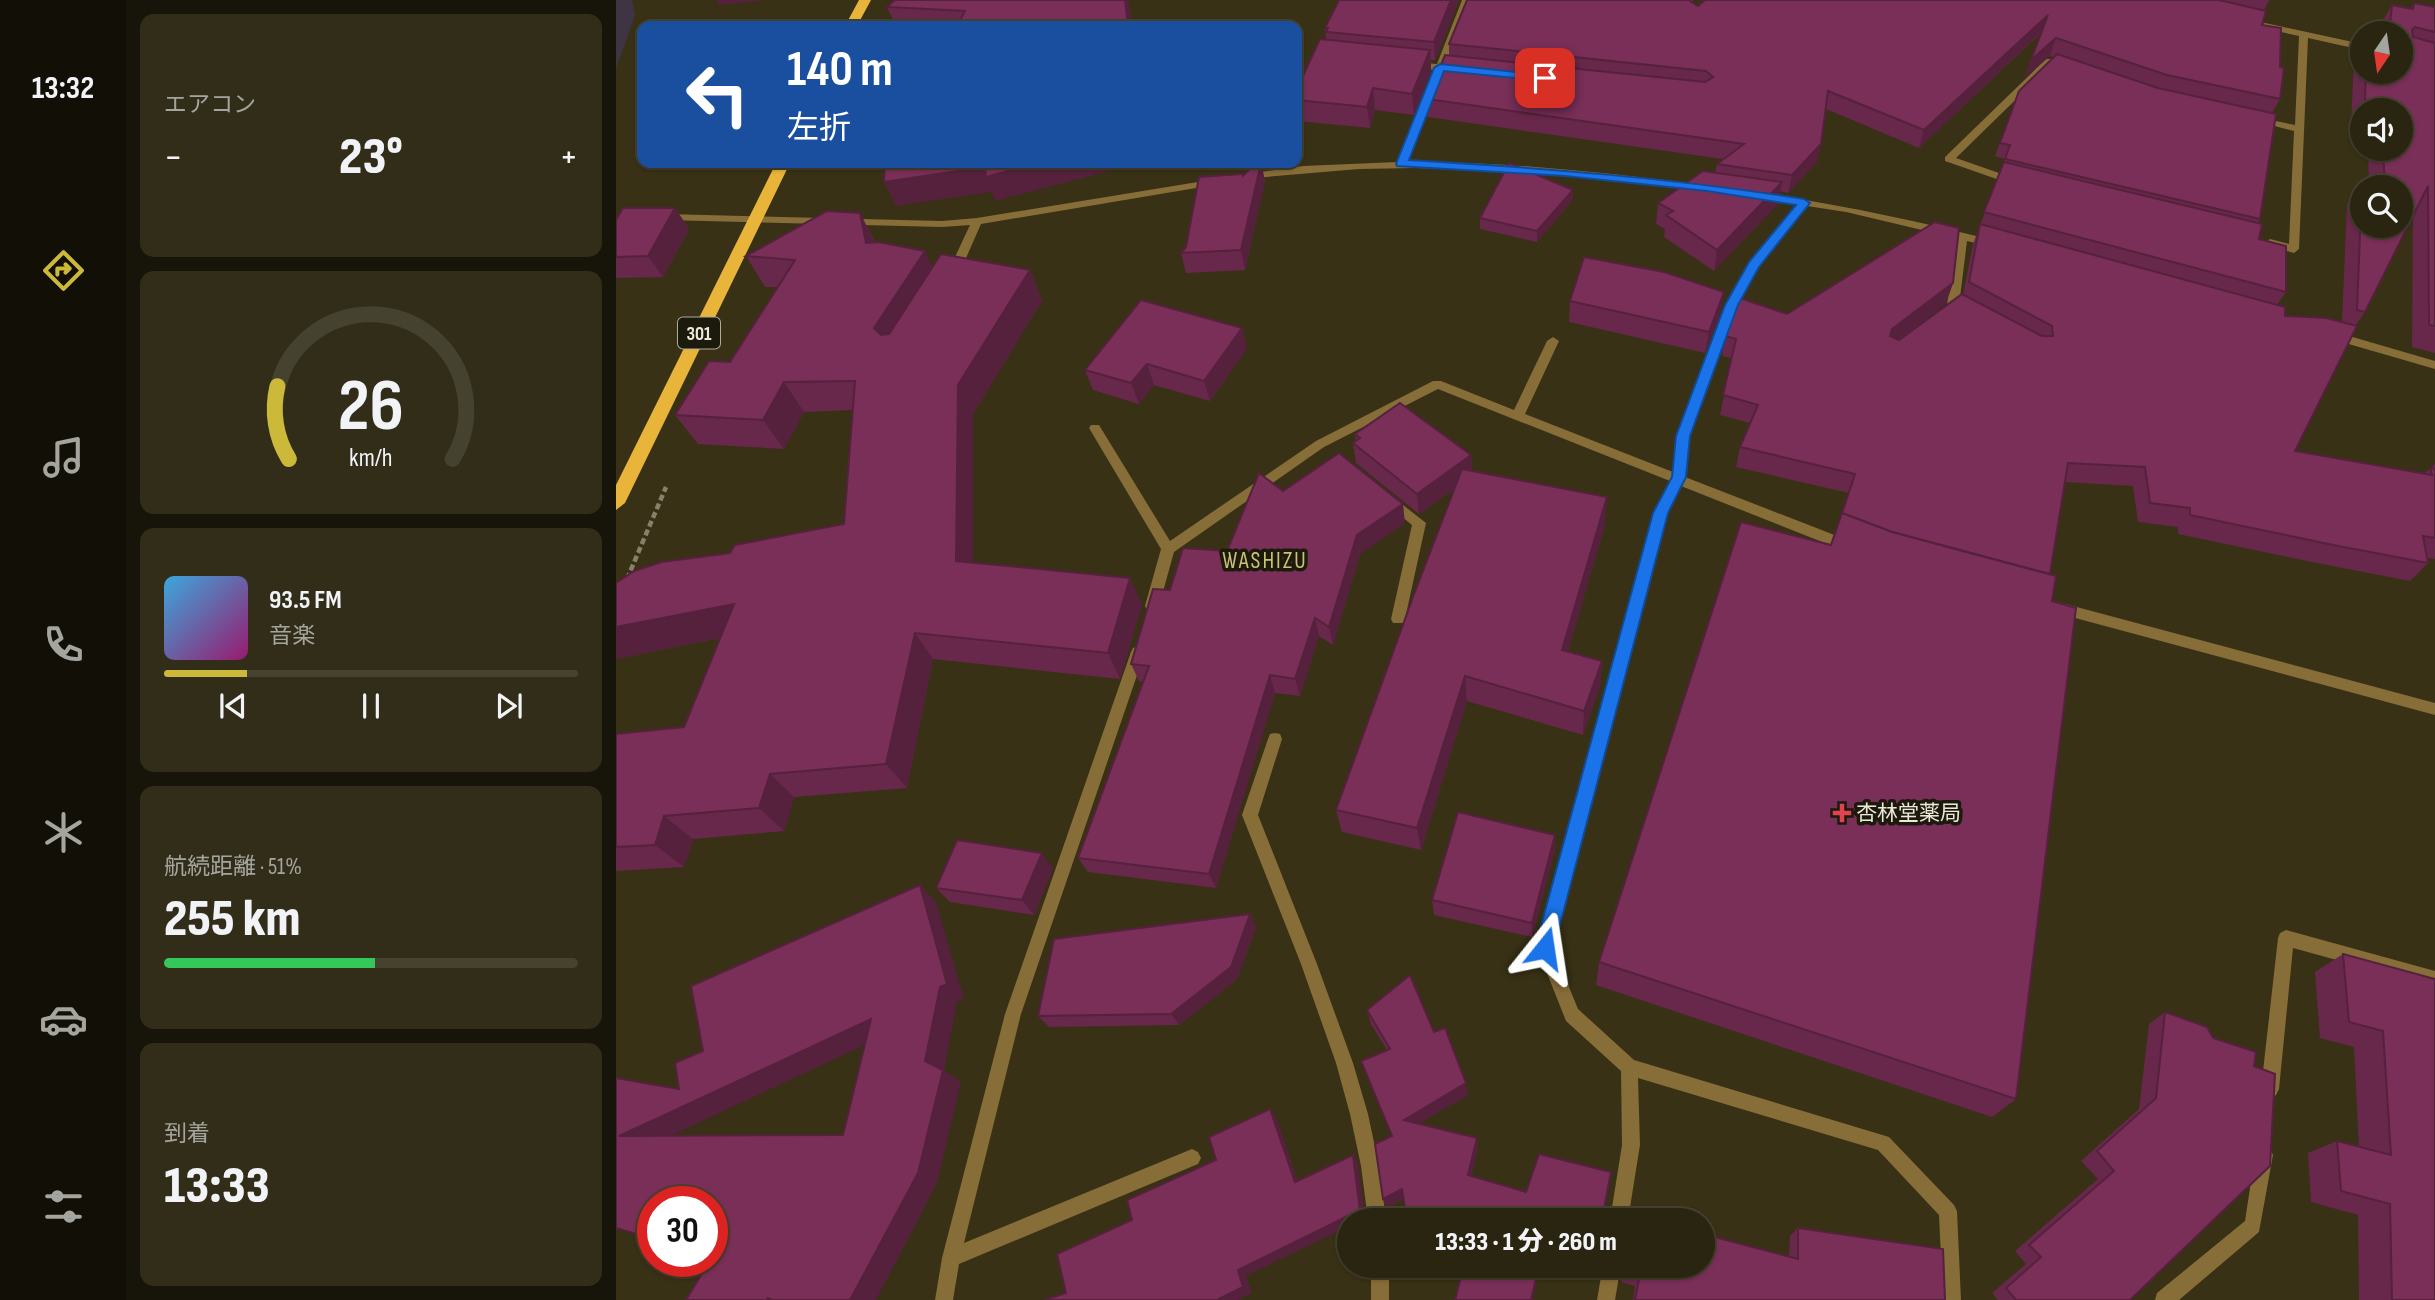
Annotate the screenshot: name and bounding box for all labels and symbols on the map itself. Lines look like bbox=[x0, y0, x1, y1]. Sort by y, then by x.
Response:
north arrow bbox=[2350, 21, 2413, 84]
pin bbox=[1515, 48, 1575, 108]
road number: 301 bbox=[678, 318, 720, 348]
district label: WASHIZU bbox=[1222, 547, 1308, 575]
place label: 杏林堂薬局 bbox=[1856, 801, 1961, 826]
marker: 杏林堂薬局 bbox=[1834, 805, 1850, 821]
position arrow bbox=[1508, 911, 1582, 985]
speed limit sign: 30 bbox=[637, 1186, 728, 1277]

